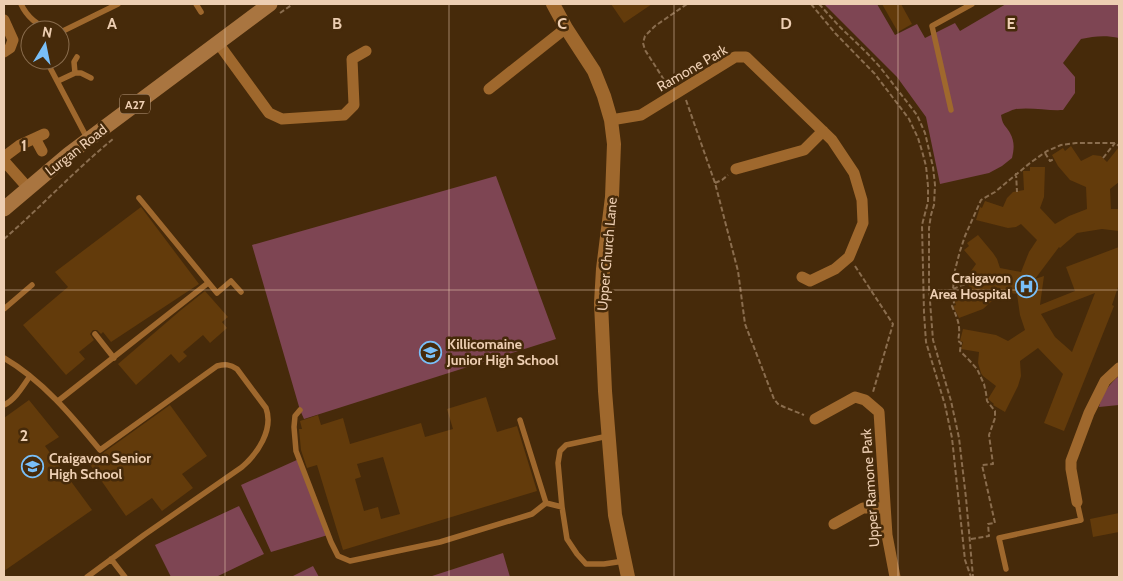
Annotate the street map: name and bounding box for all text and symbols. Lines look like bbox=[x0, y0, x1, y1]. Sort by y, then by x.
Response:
text: A bbox=[107, 14, 117, 33]
text: B bbox=[332, 14, 342, 33]
text: C bbox=[557, 14, 567, 33]
text: D bbox=[780, 14, 792, 33]
text: E bbox=[1006, 14, 1016, 33]
north arrow bbox=[20, 20, 70, 70]
text: N bbox=[41, 22, 54, 42]
street label: Ramone Park bbox=[654, 40, 731, 95]
road number: A27 bbox=[120, 95, 150, 114]
street label: Lurgan Road bbox=[41, 120, 111, 180]
text: 1 bbox=[21, 136, 27, 155]
street label: Upper Church Lane bbox=[593, 196, 621, 312]
place label: Craigavon Area Hospital bbox=[930, 269, 1011, 303]
hospital icon: Craigavon Area Hospital bbox=[1015, 274, 1039, 298]
place label: Killicomaine Junior High School bbox=[446, 335, 559, 369]
school or university icon: Killicomaine Junior High School bbox=[419, 340, 443, 364]
text: 2 bbox=[20, 426, 28, 445]
street label: Upper Ramone Park bbox=[857, 427, 883, 548]
place label: Craigavon Senior High School bbox=[49, 449, 151, 483]
school or university icon: Craigavon Senior High School bbox=[21, 454, 45, 478]

